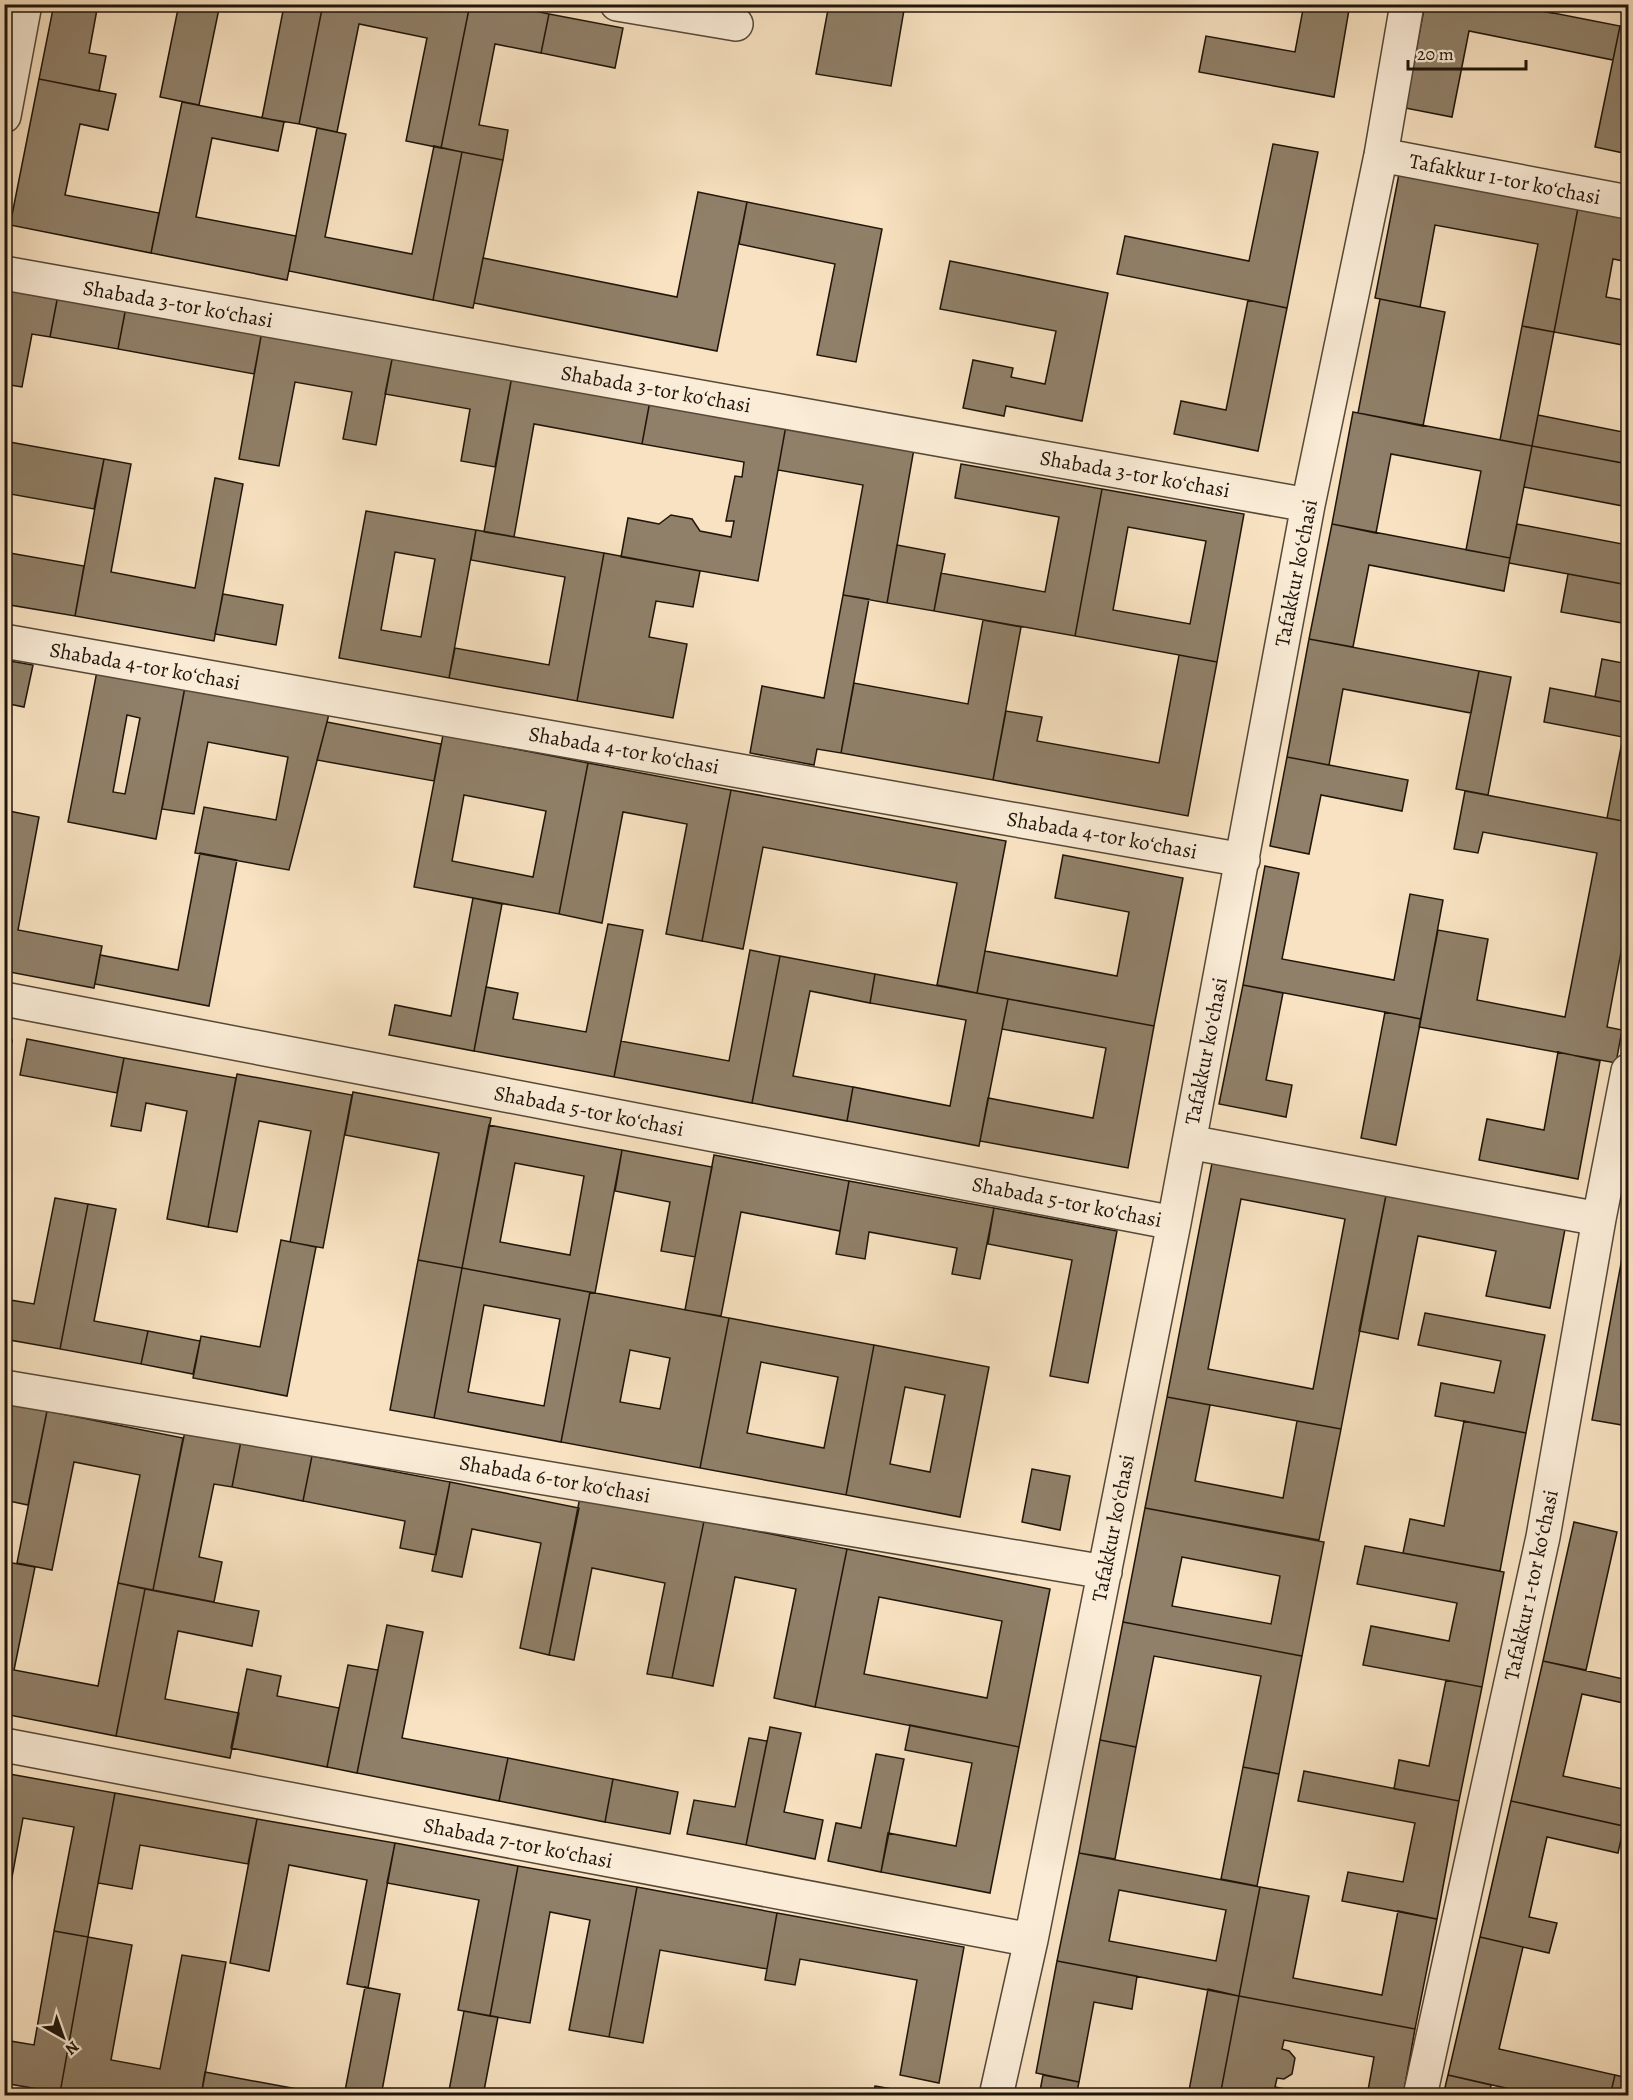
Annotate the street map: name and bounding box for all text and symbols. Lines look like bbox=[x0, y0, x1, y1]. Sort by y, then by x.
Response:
scale bar bbox=[1408, 33, 1526, 71]
text: 20 m bbox=[1417, 42, 1454, 66]
street label: Tafakkur 1-tor koʻchasi bbox=[1407, 147, 1603, 211]
street label: Shabada 3-tor koʻchasi bbox=[81, 274, 275, 334]
street label: Shabada 3-tor koʻchasi bbox=[559, 359, 753, 419]
street label: Shabada 3-tor koʻchasi bbox=[1038, 444, 1232, 504]
street label: Tafakkur koʻchasi bbox=[1268, 497, 1324, 649]
street label: Shabada 4-tor koʻchasi bbox=[47, 635, 243, 697]
street label: Shabada 4-tor koʻchasi bbox=[526, 719, 722, 781]
street label: Shabada 4-tor koʻchasi bbox=[1004, 804, 1200, 866]
street label: Tafakkur koʻchasi bbox=[1178, 975, 1234, 1127]
street label: Shabada 5-tor koʻchasi bbox=[492, 1079, 686, 1143]
street label: Shabada 5-tor koʻchasi bbox=[970, 1170, 1164, 1234]
street label: Shabada 6-tor koʻchasi bbox=[457, 1448, 653, 1510]
street label: Tafakkur koʻchasi bbox=[1085, 1452, 1141, 1604]
street label: Tafakkur 1-tor koʻchasi bbox=[1497, 1487, 1565, 1683]
street label: Shabada 7-tor koʻchasi bbox=[421, 1811, 615, 1875]
north arrow bbox=[33, 2007, 93, 2067]
text: N bbox=[60, 2036, 84, 2060]

